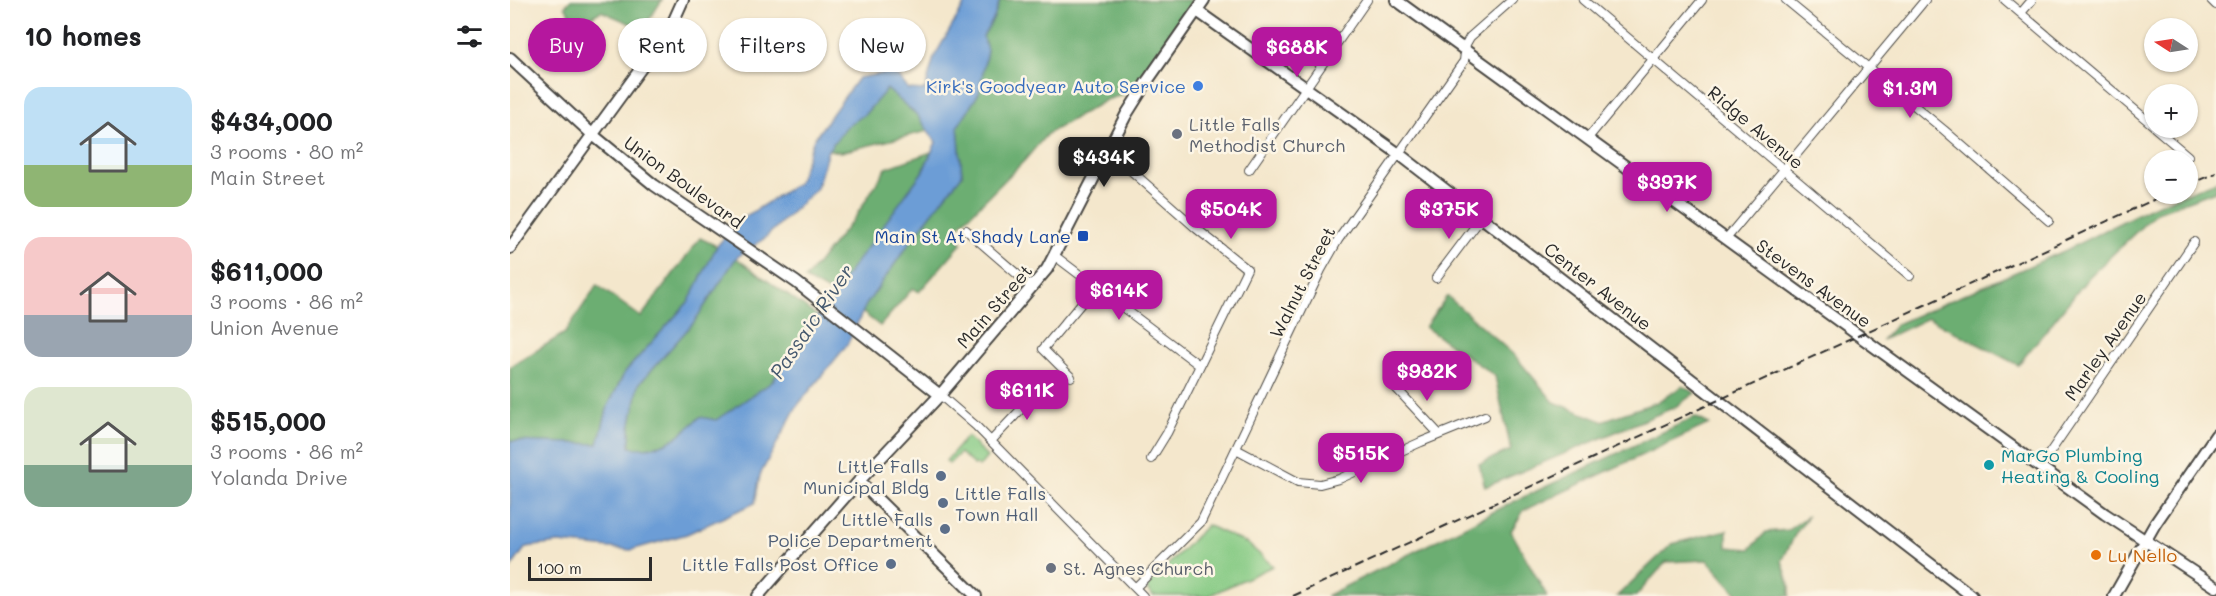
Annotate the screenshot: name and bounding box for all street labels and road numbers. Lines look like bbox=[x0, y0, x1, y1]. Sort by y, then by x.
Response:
street label: Ridge Avenue bbox=[1703, 80, 1809, 174]
street label: Union Boulevard bbox=[619, 130, 749, 234]
street label: Walnut Street bbox=[1264, 222, 1340, 342]
street label: Stevens Avenue bbox=[1752, 233, 1876, 333]
street label: Center Avenue bbox=[1539, 236, 1657, 336]
street label: Main Street bbox=[951, 259, 1037, 353]
street label: Marley Avenue bbox=[2059, 287, 2151, 405]

